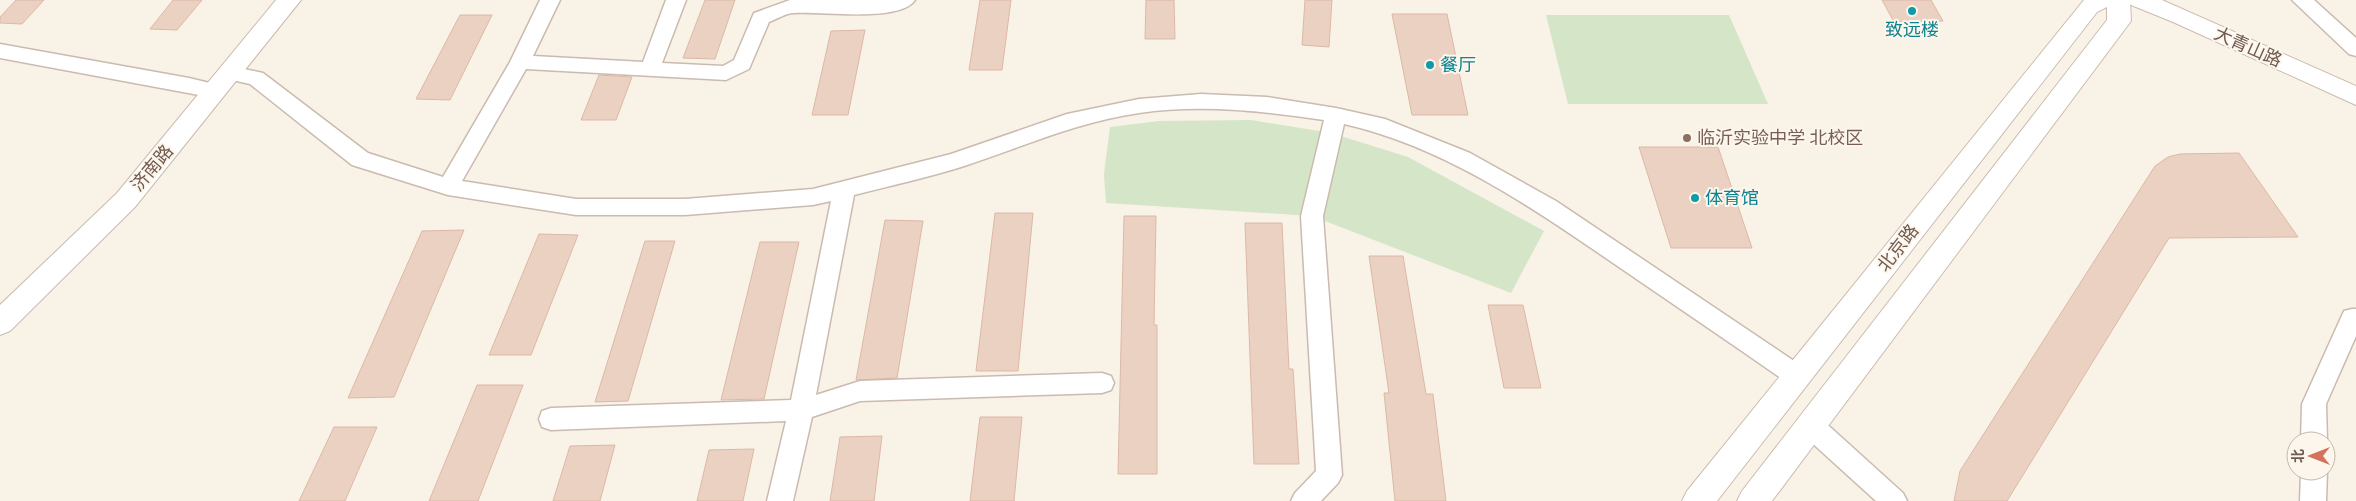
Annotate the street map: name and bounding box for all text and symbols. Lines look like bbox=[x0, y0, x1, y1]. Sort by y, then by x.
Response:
marker: 致远楼 bbox=[1906, 5, 1918, 17]
place label: 致远楼 bbox=[1885, 18, 1939, 41]
street label: 大青山路 bbox=[2211, 21, 2286, 72]
place label: 餐厅 bbox=[1440, 53, 1476, 76]
marker: 餐厅 bbox=[1424, 59, 1436, 71]
place label: 临沂实验中学 北校区 bbox=[1697, 126, 1863, 149]
marker: 临沂实验中学 北校区 bbox=[1681, 132, 1693, 144]
street label: 济南路 bbox=[125, 140, 178, 196]
place label: 体育馆 bbox=[1705, 186, 1759, 209]
marker: 体育馆 bbox=[1689, 192, 1701, 204]
street label: 北京路 bbox=[1872, 219, 1923, 276]
north arrow bbox=[2286, 431, 2336, 481]
text: 北 bbox=[2289, 449, 2307, 463]

